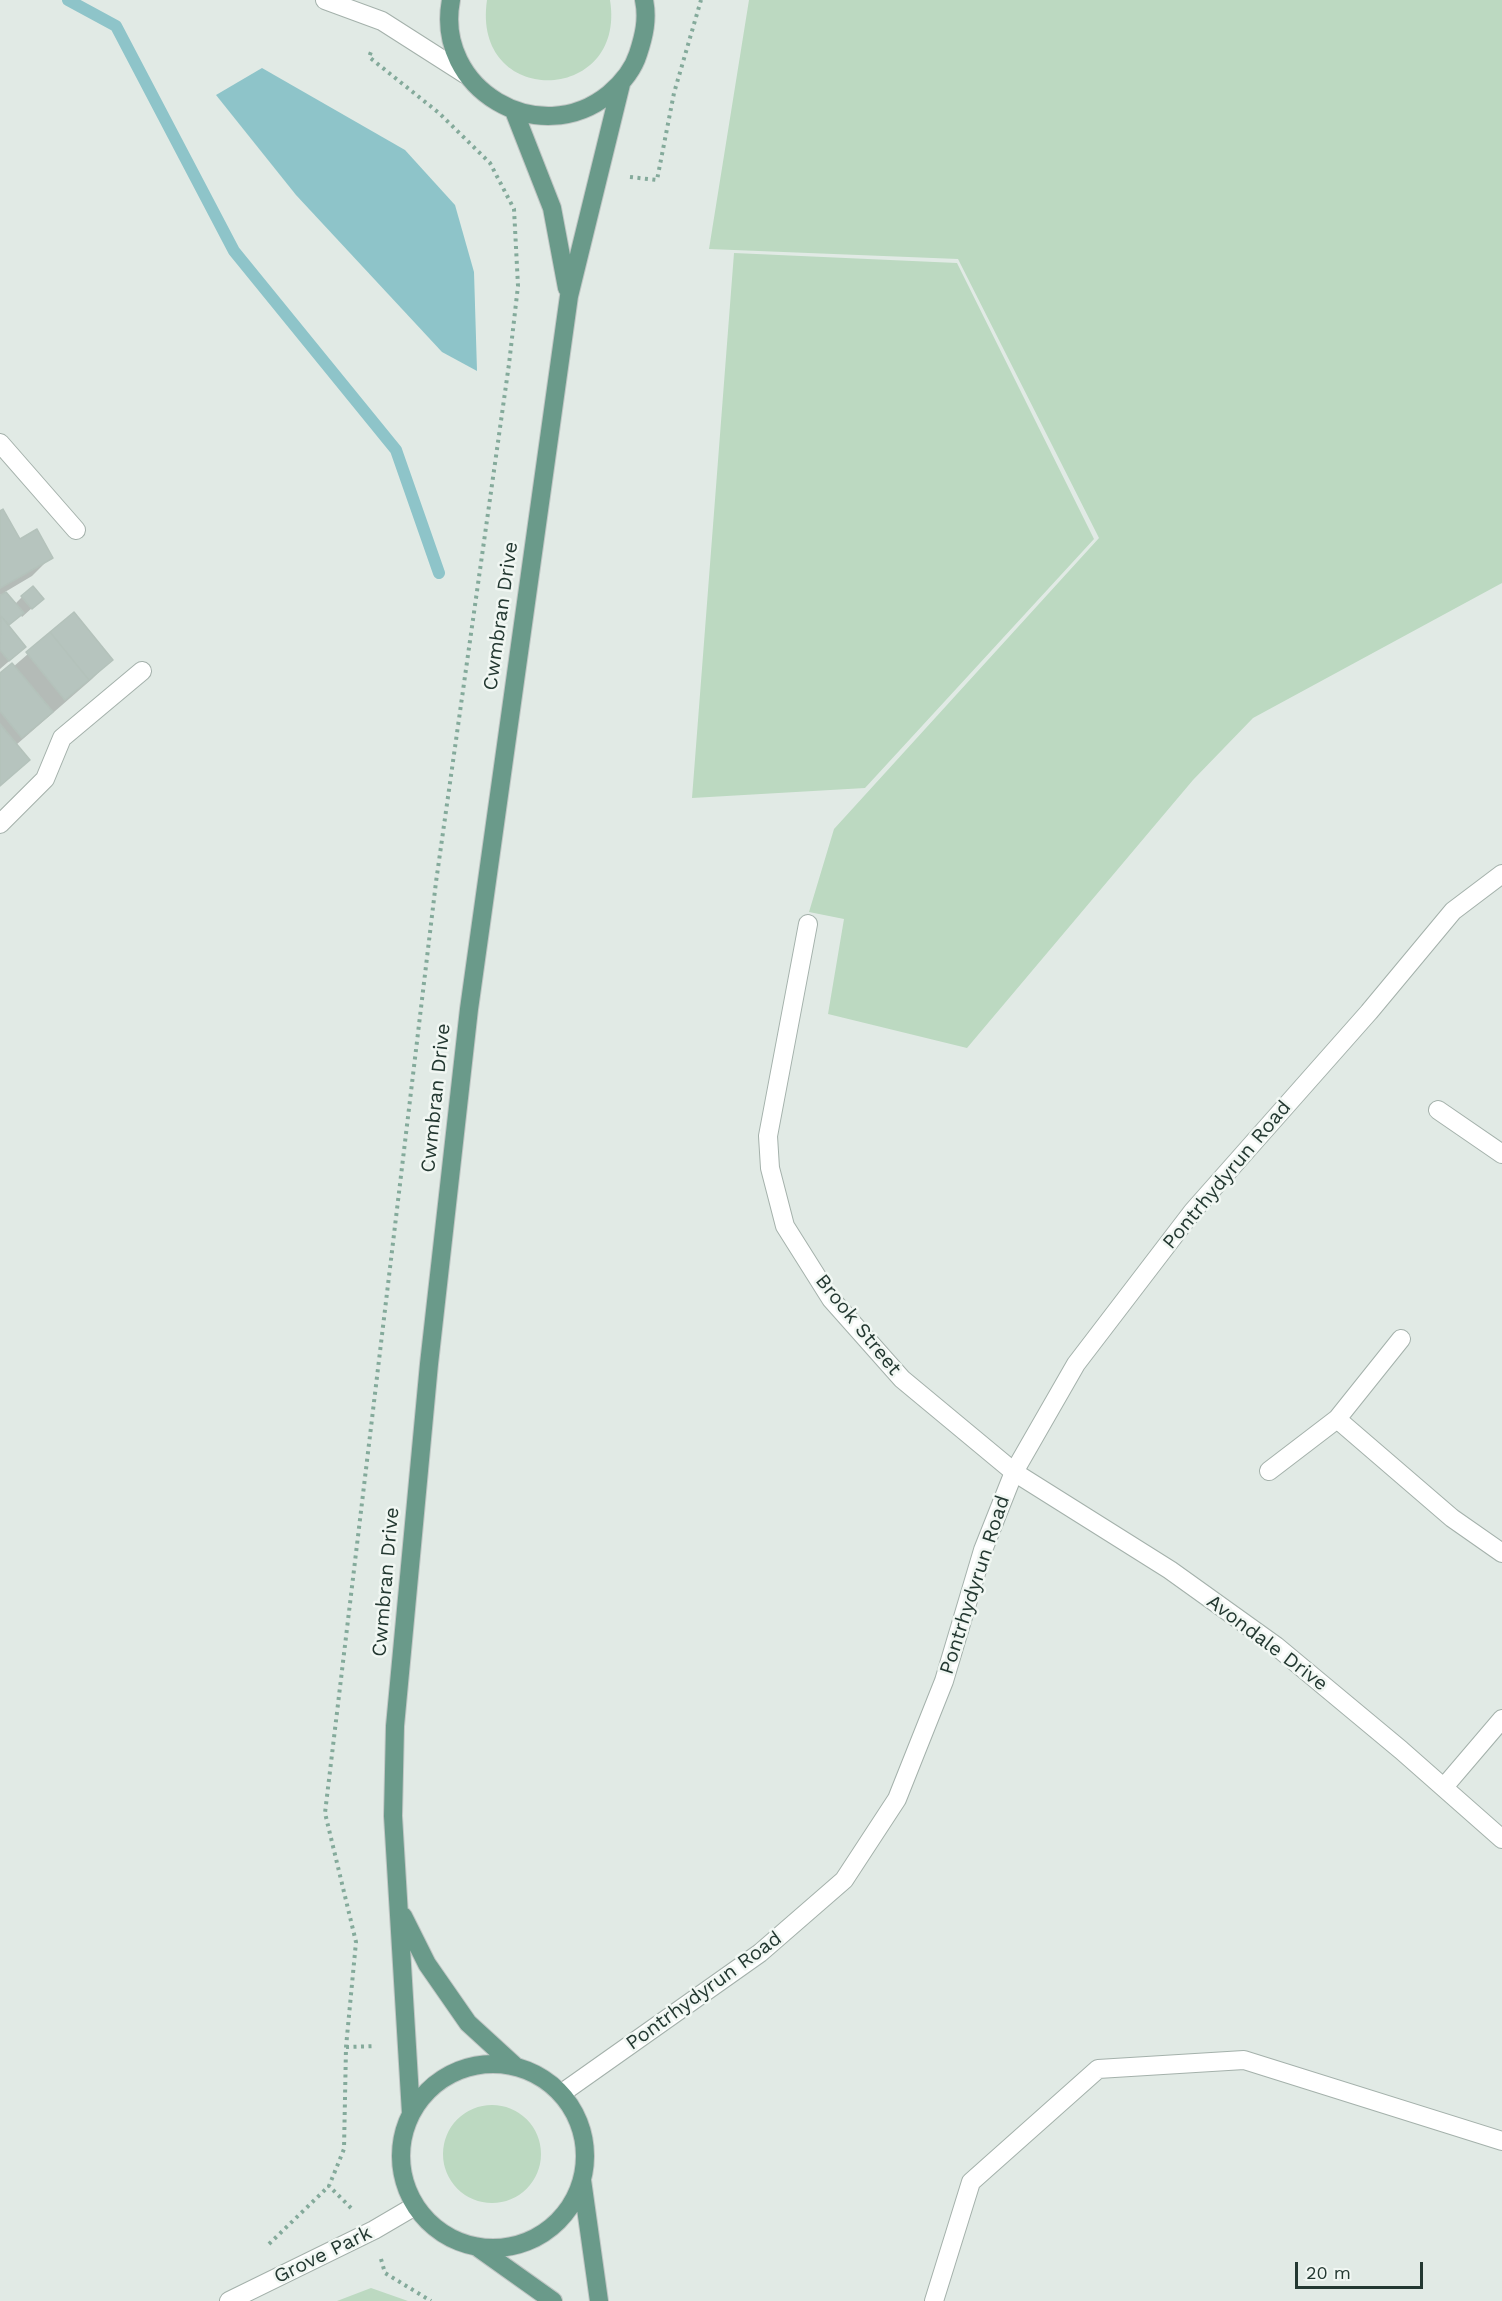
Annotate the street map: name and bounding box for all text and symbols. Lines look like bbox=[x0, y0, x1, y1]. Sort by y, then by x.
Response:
street label: Cwmbran Drive bbox=[479, 540, 523, 692]
street label: Cwmbran Drive bbox=[416, 1022, 456, 1174]
street label: Pontrhydyrun Road bbox=[1158, 1096, 1296, 1254]
street label: Brook Street bbox=[810, 1270, 906, 1380]
street label: Pontrhydyrun Road bbox=[935, 1493, 1015, 1677]
street label: Cwmbran Drive bbox=[368, 1506, 404, 1658]
street label: Avondale Drive bbox=[1202, 1590, 1332, 1696]
street label: Pontrhydyrun Road bbox=[621, 1926, 787, 2056]
street label: Grove Park bbox=[270, 2221, 376, 2289]
scale bar bbox=[1298, 2250, 1426, 2288]
text: 20 m bbox=[1306, 2262, 1351, 2283]

